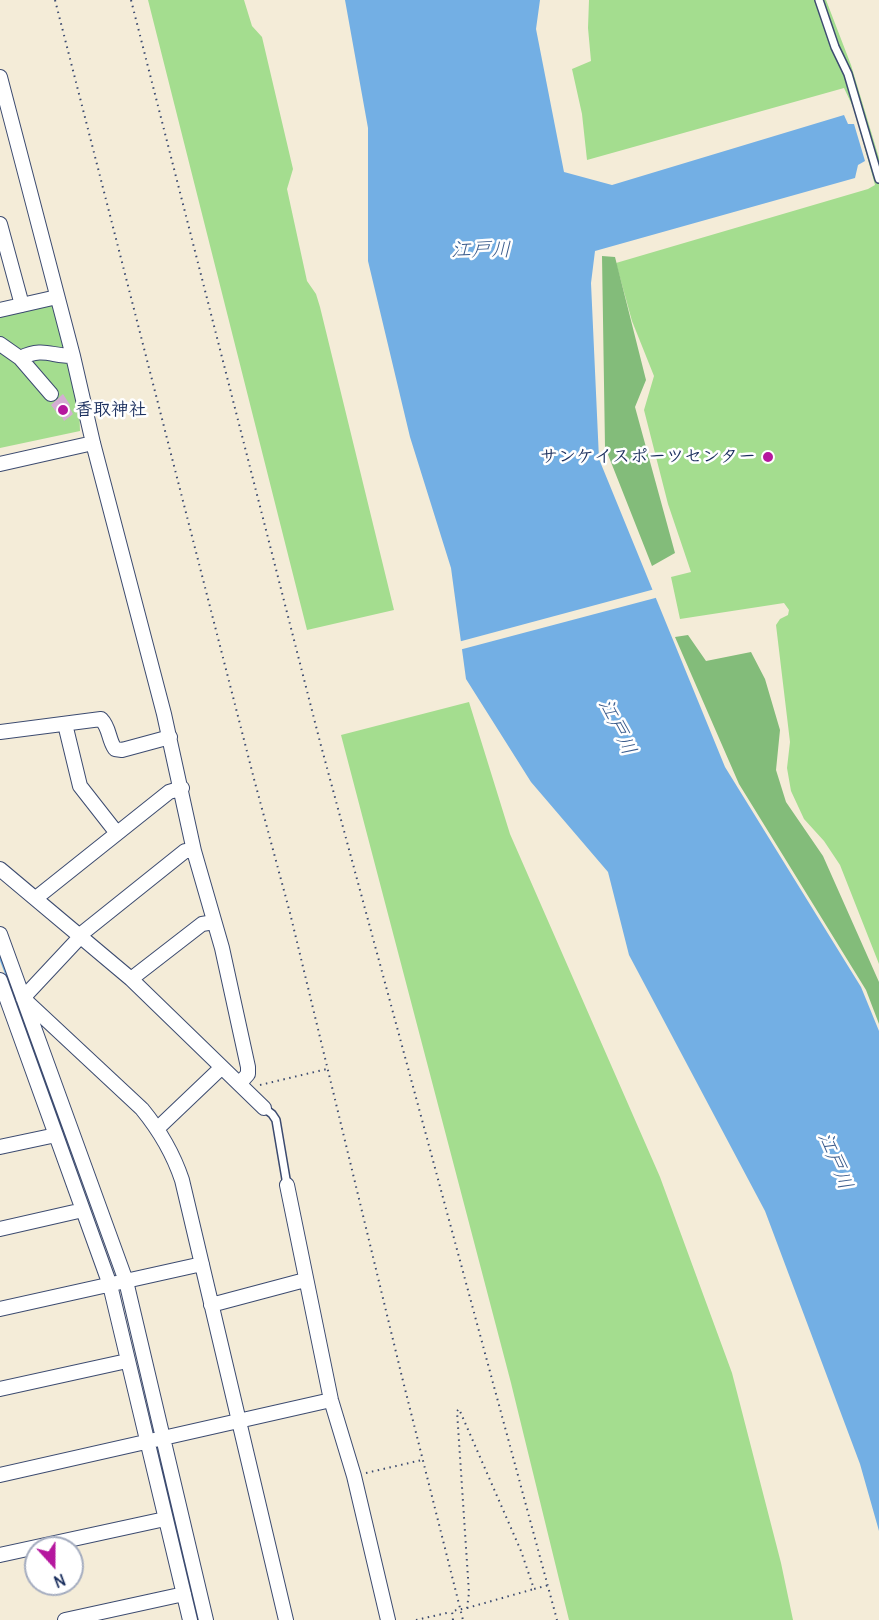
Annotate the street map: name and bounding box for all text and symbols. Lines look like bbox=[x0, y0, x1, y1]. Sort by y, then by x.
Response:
water label: 江戸川 bbox=[451, 238, 511, 262]
place label: 香取神社 bbox=[75, 399, 147, 421]
marker: 香取神社 bbox=[56, 403, 70, 417]
place label: サンケイスポーツセンター bbox=[540, 446, 756, 468]
marker: サンケイスポーツセンター bbox=[761, 450, 775, 464]
water label: 江戸川 bbox=[593, 695, 641, 759]
water label: 江戸川 bbox=[813, 1129, 857, 1193]
north arrow bbox=[24, 1536, 84, 1596]
text: N bbox=[51, 1570, 68, 1592]

